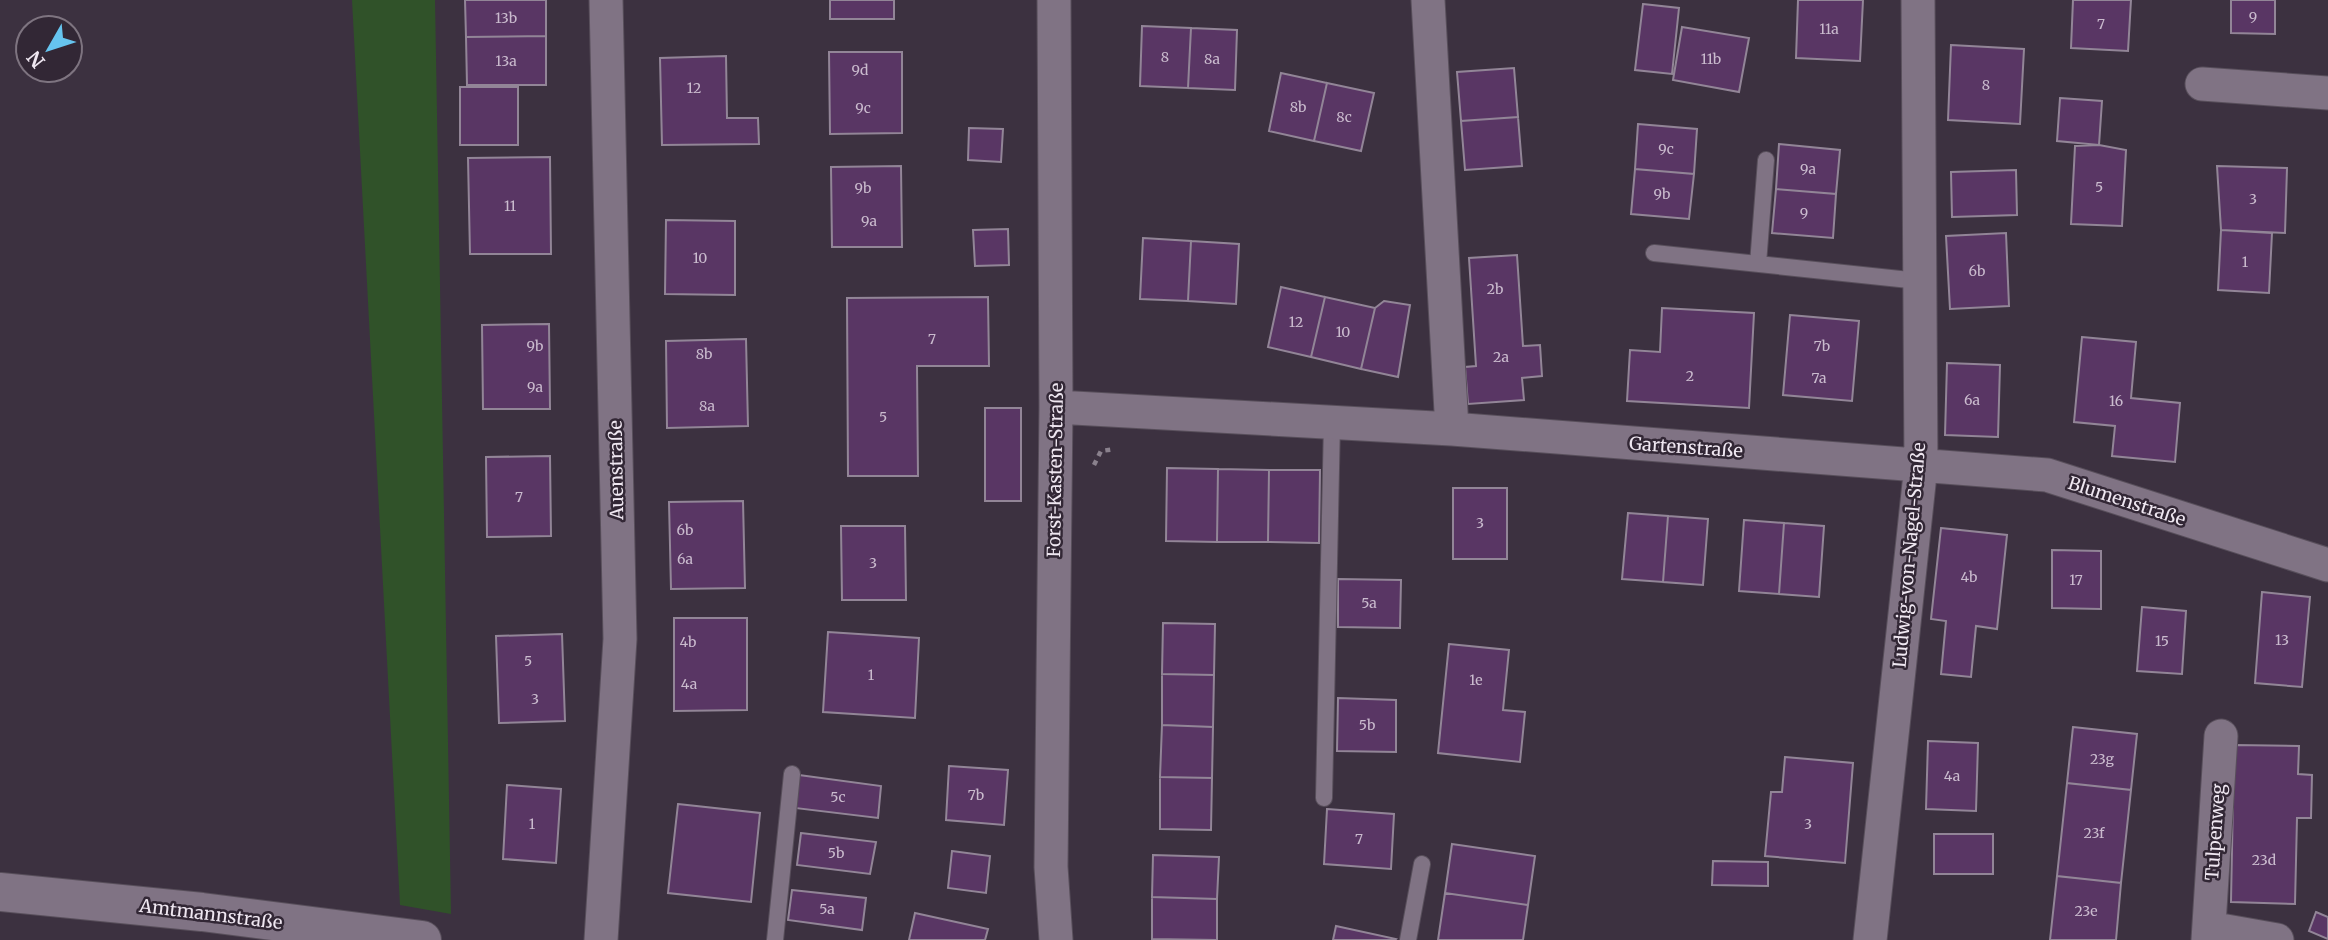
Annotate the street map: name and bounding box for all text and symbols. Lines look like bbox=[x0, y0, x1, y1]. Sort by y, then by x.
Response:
house number: 9 bbox=[2249, 8, 2257, 26]
house number: 13b bbox=[495, 9, 517, 27]
north arrow bbox=[14, 14, 84, 84]
house number: 7 bbox=[2097, 15, 2105, 33]
house number: 11a bbox=[1819, 20, 1839, 38]
text: N bbox=[22, 46, 50, 73]
house number: 8 bbox=[1161, 48, 1169, 66]
house number: 8a bbox=[1204, 50, 1221, 68]
house number: 11b bbox=[1701, 50, 1721, 68]
house number: 13a bbox=[495, 52, 517, 70]
house number: 9d bbox=[852, 61, 869, 79]
house number: 8 bbox=[1982, 76, 1990, 94]
house number: 12 bbox=[687, 79, 701, 97]
house number: 8b bbox=[1290, 98, 1306, 116]
house number: 9c bbox=[855, 99, 871, 117]
house number: 8c bbox=[1336, 108, 1352, 126]
house number: 9c bbox=[1658, 140, 1674, 158]
house number: 9a bbox=[1800, 160, 1816, 178]
house number: 5 bbox=[2095, 178, 2103, 196]
house number: 9b bbox=[855, 179, 871, 197]
house number: 9b bbox=[1654, 185, 1670, 203]
house number: 3 bbox=[2249, 190, 2257, 208]
house number: 11 bbox=[504, 197, 516, 215]
house number: 9 bbox=[1800, 204, 1808, 222]
house number: 9a bbox=[861, 212, 877, 230]
house number: 10 bbox=[693, 249, 707, 267]
house number: 1 bbox=[2242, 253, 2248, 271]
house number: 6b bbox=[1969, 262, 1985, 280]
house number: 2b bbox=[1487, 280, 1503, 298]
house number: 12 bbox=[1289, 313, 1303, 331]
house number: 10 bbox=[1336, 323, 1350, 341]
house number: 7 bbox=[928, 330, 936, 348]
house number: 9b bbox=[527, 337, 543, 355]
house number: 7b bbox=[1814, 337, 1830, 355]
house number: 8b bbox=[696, 345, 712, 363]
house number: 2a bbox=[1493, 348, 1509, 366]
house number: 2 bbox=[1686, 367, 1694, 385]
house number: 7a bbox=[1812, 369, 1827, 387]
house number: 9a bbox=[527, 378, 543, 396]
street label: Forst-Kasten-Straße bbox=[1042, 382, 1068, 558]
house number: 6a bbox=[1964, 391, 1981, 409]
house number: 16 bbox=[2109, 392, 2123, 410]
house number: 8a bbox=[699, 397, 716, 415]
house number: 5 bbox=[879, 408, 887, 426]
street label: Auenstraße bbox=[604, 420, 628, 521]
street label: Gartenstraße bbox=[1628, 432, 1744, 462]
street label: Ludwig-von-Nagel-Straße bbox=[1888, 441, 1930, 669]
street label: Blumenstraße bbox=[2065, 471, 2189, 531]
house number: 7 bbox=[515, 488, 523, 506]
house number: 3 bbox=[1476, 514, 1484, 532]
house number: 6b bbox=[677, 521, 693, 539]
house number: 6a bbox=[677, 550, 694, 568]
house number: 3 bbox=[869, 554, 877, 572]
house number: 4b bbox=[1961, 568, 1977, 586]
house number: 17 bbox=[2069, 571, 2083, 589]
house number: 5a bbox=[1361, 594, 1377, 612]
house number: 13 bbox=[2275, 631, 2289, 649]
house number: 15 bbox=[2155, 632, 2169, 650]
house number: 4b bbox=[680, 633, 696, 651]
house number: 5 bbox=[524, 652, 532, 670]
house number: 1 bbox=[868, 666, 874, 684]
house number: 1e bbox=[1469, 671, 1483, 689]
house number: 4a bbox=[681, 675, 698, 693]
house number: 3 bbox=[531, 690, 539, 708]
house number: 5b bbox=[1359, 716, 1375, 734]
house number: 23g bbox=[2090, 750, 2115, 768]
house number: 4a bbox=[1944, 767, 1961, 785]
street label: Tulpenweg bbox=[2200, 783, 2230, 881]
house number: 7b bbox=[968, 786, 984, 804]
house number: 5c bbox=[830, 788, 846, 806]
house number: 1 bbox=[529, 815, 535, 833]
house number: 3 bbox=[1804, 815, 1812, 833]
house number: 23f bbox=[2084, 824, 2105, 842]
house number: 7 bbox=[1355, 830, 1363, 848]
house number: 5b bbox=[828, 844, 844, 862]
house number: 23d bbox=[2252, 851, 2277, 869]
street label: Amtmannstraße bbox=[137, 894, 284, 934]
house number: 5a bbox=[819, 900, 835, 918]
house number: 23e bbox=[2074, 902, 2098, 920]

